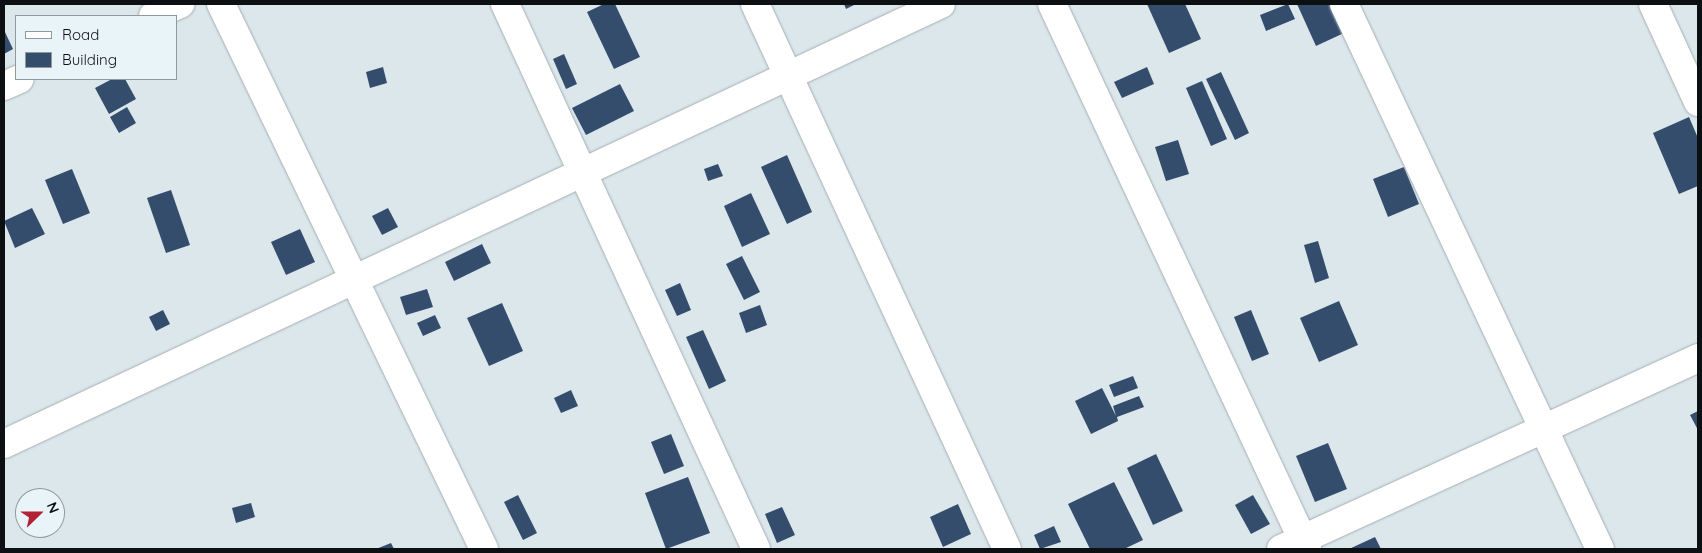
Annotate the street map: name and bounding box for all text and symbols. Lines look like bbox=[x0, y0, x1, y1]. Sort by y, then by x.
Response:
legend bbox=[15, 15, 178, 80]
text: Road bbox=[62, 25, 99, 44]
text: Building bbox=[62, 50, 117, 69]
north arrow bbox=[15, 488, 65, 538]
text: N bbox=[43, 500, 63, 516]

